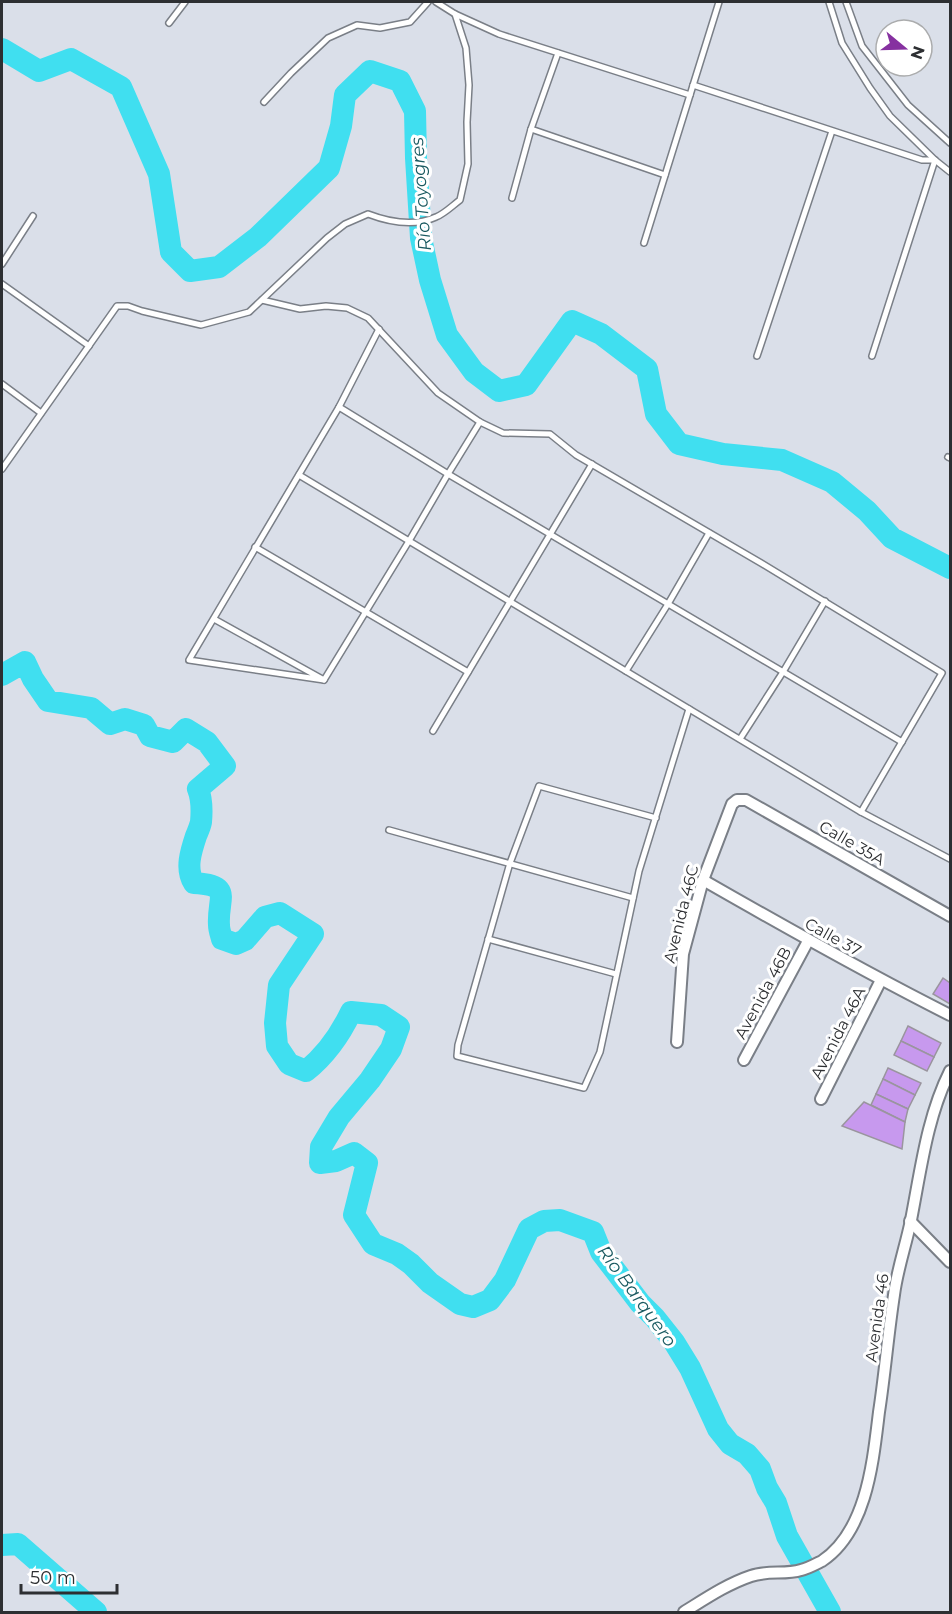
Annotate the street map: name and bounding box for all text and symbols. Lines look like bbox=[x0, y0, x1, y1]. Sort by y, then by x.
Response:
north arrow bbox=[874, 18, 934, 78]
text: N bbox=[907, 44, 929, 62]
water label: Río Toyogres bbox=[406, 136, 436, 252]
street label: Calle 35A bbox=[816, 817, 889, 870]
street label: Avenida 46C bbox=[660, 863, 702, 965]
street label: Calle 37 bbox=[802, 914, 864, 960]
street label: Avenida 46B bbox=[731, 944, 795, 1042]
street label: Avenida 46A bbox=[807, 983, 870, 1082]
water label: Río Barquero bbox=[593, 1241, 681, 1351]
street label: Avenida 46 bbox=[861, 1272, 893, 1363]
scale bar bbox=[21, 1557, 117, 1595]
text: 50 m bbox=[30, 1567, 76, 1589]

